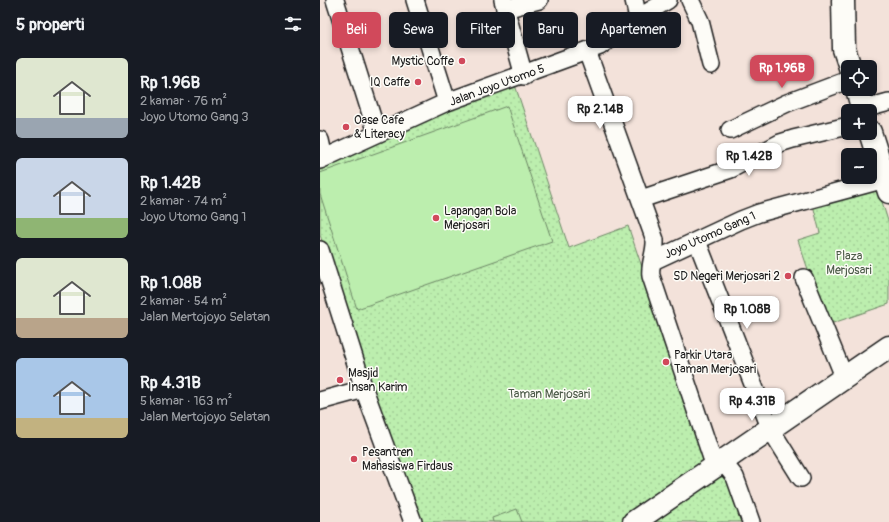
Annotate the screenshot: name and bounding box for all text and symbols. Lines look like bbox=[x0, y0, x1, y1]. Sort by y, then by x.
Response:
chip: Beli bbox=[332, 12, 381, 48]
chip: Sewa bbox=[389, 12, 448, 48]
chip: Filter bbox=[456, 12, 515, 48]
chip: Baru bbox=[523, 12, 578, 48]
chip: Apartemen bbox=[586, 12, 681, 48]
icon: filters bbox=[282, 13, 304, 35]
text: 5 properti bbox=[16, 14, 84, 35]
place label: Mystic Coffe bbox=[392, 54, 454, 69]
pin: Rp 1.96B bbox=[741, 55, 823, 89]
marker: Mystic Coffe bbox=[457, 56, 467, 66]
text: Rp 1.96B bbox=[759, 60, 805, 76]
map controls bbox=[841, 60, 877, 184]
button: locate bbox=[841, 60, 877, 96]
street label: Jalan Joyo Utomo 5 bbox=[448, 61, 547, 110]
text: Rp 1.96B bbox=[140, 72, 200, 93]
icon: home bbox=[48, 74, 96, 122]
place label: IQ Caffe bbox=[370, 75, 410, 90]
marker: IQ Caffe bbox=[413, 77, 423, 87]
text: 2 kamar · 76 m² bbox=[140, 93, 227, 109]
pin: Rp 2.14B bbox=[559, 96, 641, 130]
text: Rp 2.14B bbox=[577, 101, 623, 117]
button: + bbox=[841, 104, 877, 140]
text: Joyo Utomo Gang 3 bbox=[140, 109, 249, 125]
place label: Oase Cafe & Literacy bbox=[354, 113, 405, 142]
marker: Oase Cafe & Literacy bbox=[341, 122, 351, 132]
pin: Rp 1.42B bbox=[708, 143, 790, 177]
text: Rp 1.42B bbox=[726, 148, 772, 164]
button: − bbox=[841, 148, 877, 184]
text: Rp 1.42B bbox=[140, 172, 201, 193]
icon: home bbox=[48, 174, 96, 222]
text: 2 kamar · 74 m² bbox=[140, 193, 227, 209]
place label: Lapangan Bola Merjosari bbox=[444, 204, 517, 233]
text: Joyo Utomo Gang 1 bbox=[140, 209, 246, 225]
street label: Joyo Utomo Gang 1 bbox=[662, 209, 758, 262]
marker: Lapangan Bola Merjosari bbox=[431, 213, 441, 223]
park label: Plaza Merjosari bbox=[826, 249, 872, 278]
place label: SD Negeri Merjosari 2 bbox=[673, 269, 780, 284]
marker: SD Negeri Merjosari 2 bbox=[783, 271, 793, 281]
text: Rp 1.08B bbox=[140, 272, 202, 293]
icon: home bbox=[48, 274, 96, 322]
text: 2 kamar · 54 m² bbox=[140, 293, 227, 309]
pin: Rp 1.08B bbox=[706, 296, 788, 330]
text: Rp 1.08B bbox=[723, 301, 771, 317]
text: Jalan Mertojoyo Selatan bbox=[140, 309, 270, 325]
place label: Parkir Utara Taman Merjosari bbox=[674, 348, 756, 377]
marker: Parkir Utara Taman Merjosari bbox=[661, 357, 671, 367]
place label: Masjid Insan Karim bbox=[348, 366, 408, 395]
text: Rp 4.31B bbox=[140, 372, 201, 393]
icon: home bbox=[48, 374, 96, 422]
marker: Masjid Insan Karim bbox=[335, 375, 345, 385]
park label: Taman Merjosari bbox=[508, 387, 590, 402]
pin: Rp 4.31B bbox=[711, 388, 793, 422]
text: 5 kamar · 163 m² bbox=[140, 393, 232, 409]
text: Rp 4.31B bbox=[729, 393, 775, 409]
text: Jalan Mertojoyo Selatan bbox=[140, 409, 270, 425]
place label: Pesantren Mahasiswa Firdaus bbox=[362, 445, 453, 474]
marker: Pesantren Mahasiswa Firdaus bbox=[349, 454, 359, 464]

